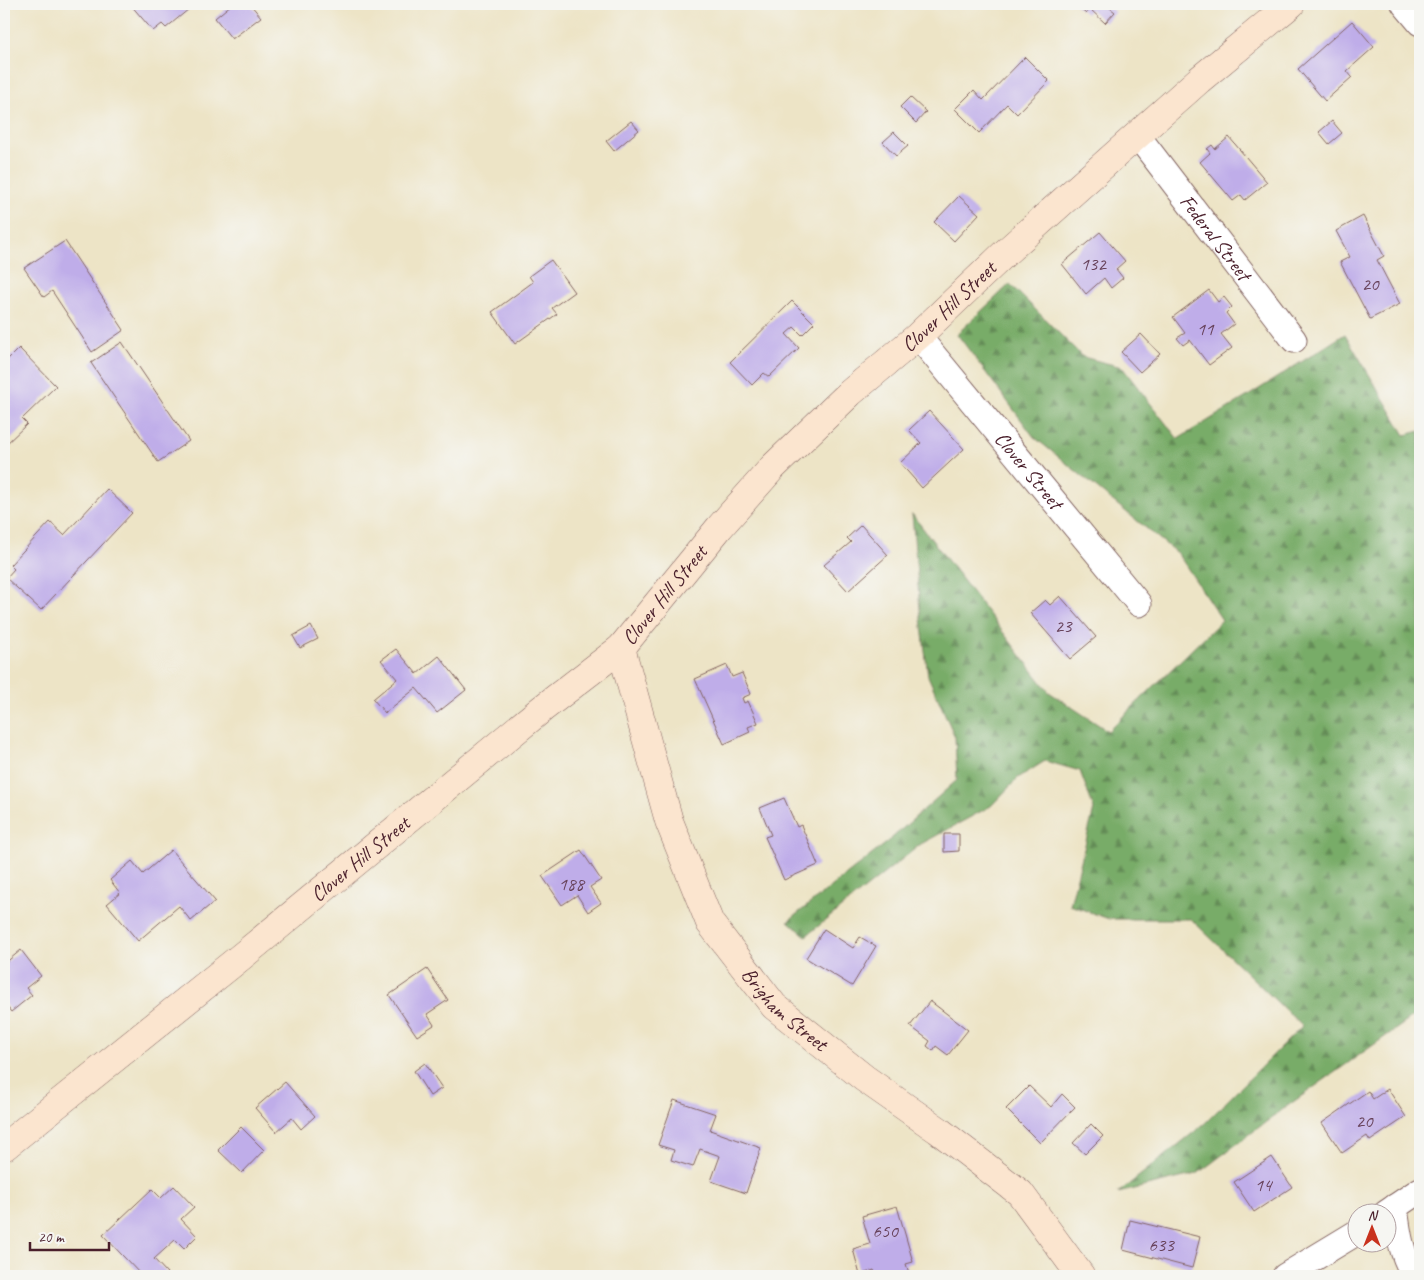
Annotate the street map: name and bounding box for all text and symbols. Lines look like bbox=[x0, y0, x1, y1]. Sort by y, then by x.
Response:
street label: Federal Street bbox=[1174, 189, 1259, 288]
house number: 132 bbox=[1080, 252, 1107, 276]
street label: Clover Hill Street bbox=[896, 254, 1003, 357]
house number: 20 bbox=[1361, 272, 1380, 296]
house number: 11 bbox=[1196, 317, 1215, 341]
street label: Clover Street bbox=[989, 426, 1070, 517]
street label: Clover Hill Street bbox=[616, 538, 714, 650]
house number: 23 bbox=[1054, 614, 1073, 638]
street label: Clover Hill Street bbox=[305, 809, 416, 907]
house number: 188 bbox=[558, 872, 586, 896]
street label: Brigham Street bbox=[736, 962, 834, 1058]
house number: 20 bbox=[1355, 1109, 1374, 1133]
house number: 14 bbox=[1254, 1173, 1274, 1197]
north arrow bbox=[1346, 1202, 1396, 1252]
text: N bbox=[1368, 1207, 1379, 1224]
house number: 650 bbox=[872, 1219, 899, 1243]
scale bar bbox=[30, 1220, 109, 1252]
text: 20 m bbox=[38, 1228, 65, 1247]
house number: 633 bbox=[1148, 1233, 1175, 1257]

